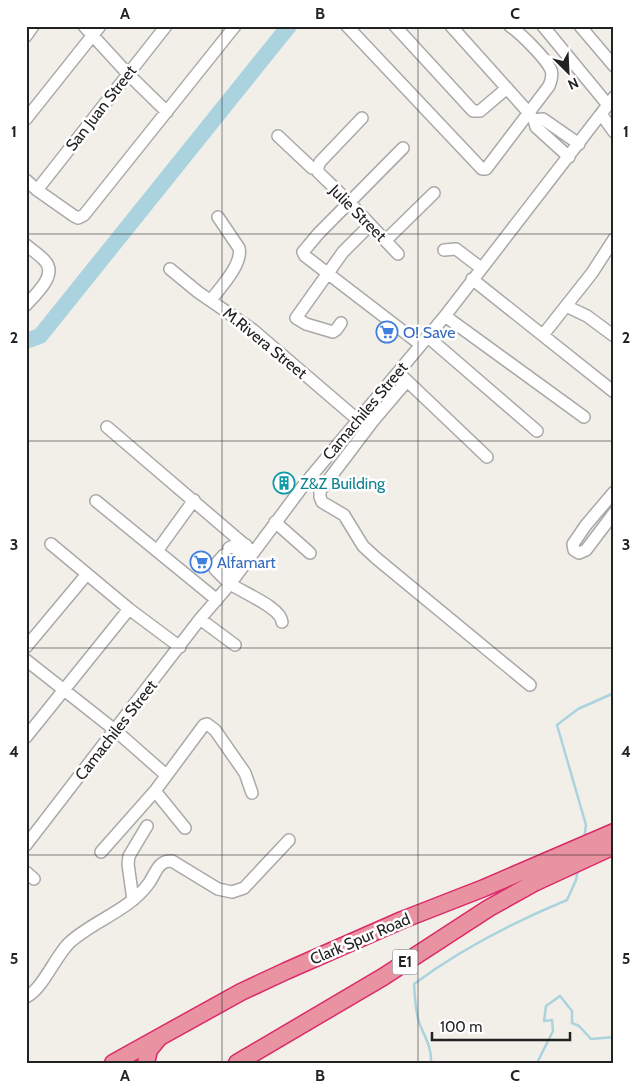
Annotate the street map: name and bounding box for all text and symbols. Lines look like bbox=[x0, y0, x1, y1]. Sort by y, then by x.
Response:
text: A bbox=[120, 4, 130, 23]
text: B bbox=[315, 4, 325, 23]
text: C bbox=[510, 4, 520, 23]
north arrow bbox=[542, 48, 592, 98]
street label: San Juan Street bbox=[62, 61, 141, 155]
text: N bbox=[565, 74, 581, 94]
text: 1 bbox=[11, 122, 17, 141]
text: 1 bbox=[623, 122, 629, 141]
street label: Julie Street bbox=[325, 180, 391, 246]
street label: M.Rivera Street bbox=[219, 303, 311, 383]
supermarket icon: O! Save bbox=[375, 320, 399, 344]
place label: O! Save bbox=[403, 323, 455, 342]
text: 2 bbox=[10, 328, 18, 347]
text: 2 bbox=[622, 328, 630, 347]
street label: Camachiles Street bbox=[319, 358, 412, 464]
building icon: Z&Z Building bbox=[272, 471, 296, 495]
place label: Z&Z Building bbox=[300, 474, 386, 493]
text: 3 bbox=[10, 535, 18, 554]
text: 3 bbox=[622, 535, 630, 554]
supermarket icon: Alfamart bbox=[189, 550, 213, 574]
place label: Alfamart bbox=[217, 553, 276, 572]
street label: Camachiles Street bbox=[71, 676, 161, 784]
text: 4 bbox=[9, 742, 19, 761]
text: 4 bbox=[621, 742, 631, 761]
street label: Clark Spur Road bbox=[307, 909, 413, 969]
text: 5 bbox=[10, 949, 18, 968]
text: 5 bbox=[622, 949, 630, 968]
road number: E1 bbox=[392, 950, 418, 974]
scale bar bbox=[432, 1009, 570, 1041]
text: 100 m bbox=[440, 1018, 482, 1036]
text: A bbox=[120, 1066, 130, 1085]
text: B bbox=[315, 1066, 325, 1085]
text: C bbox=[510, 1066, 520, 1085]

